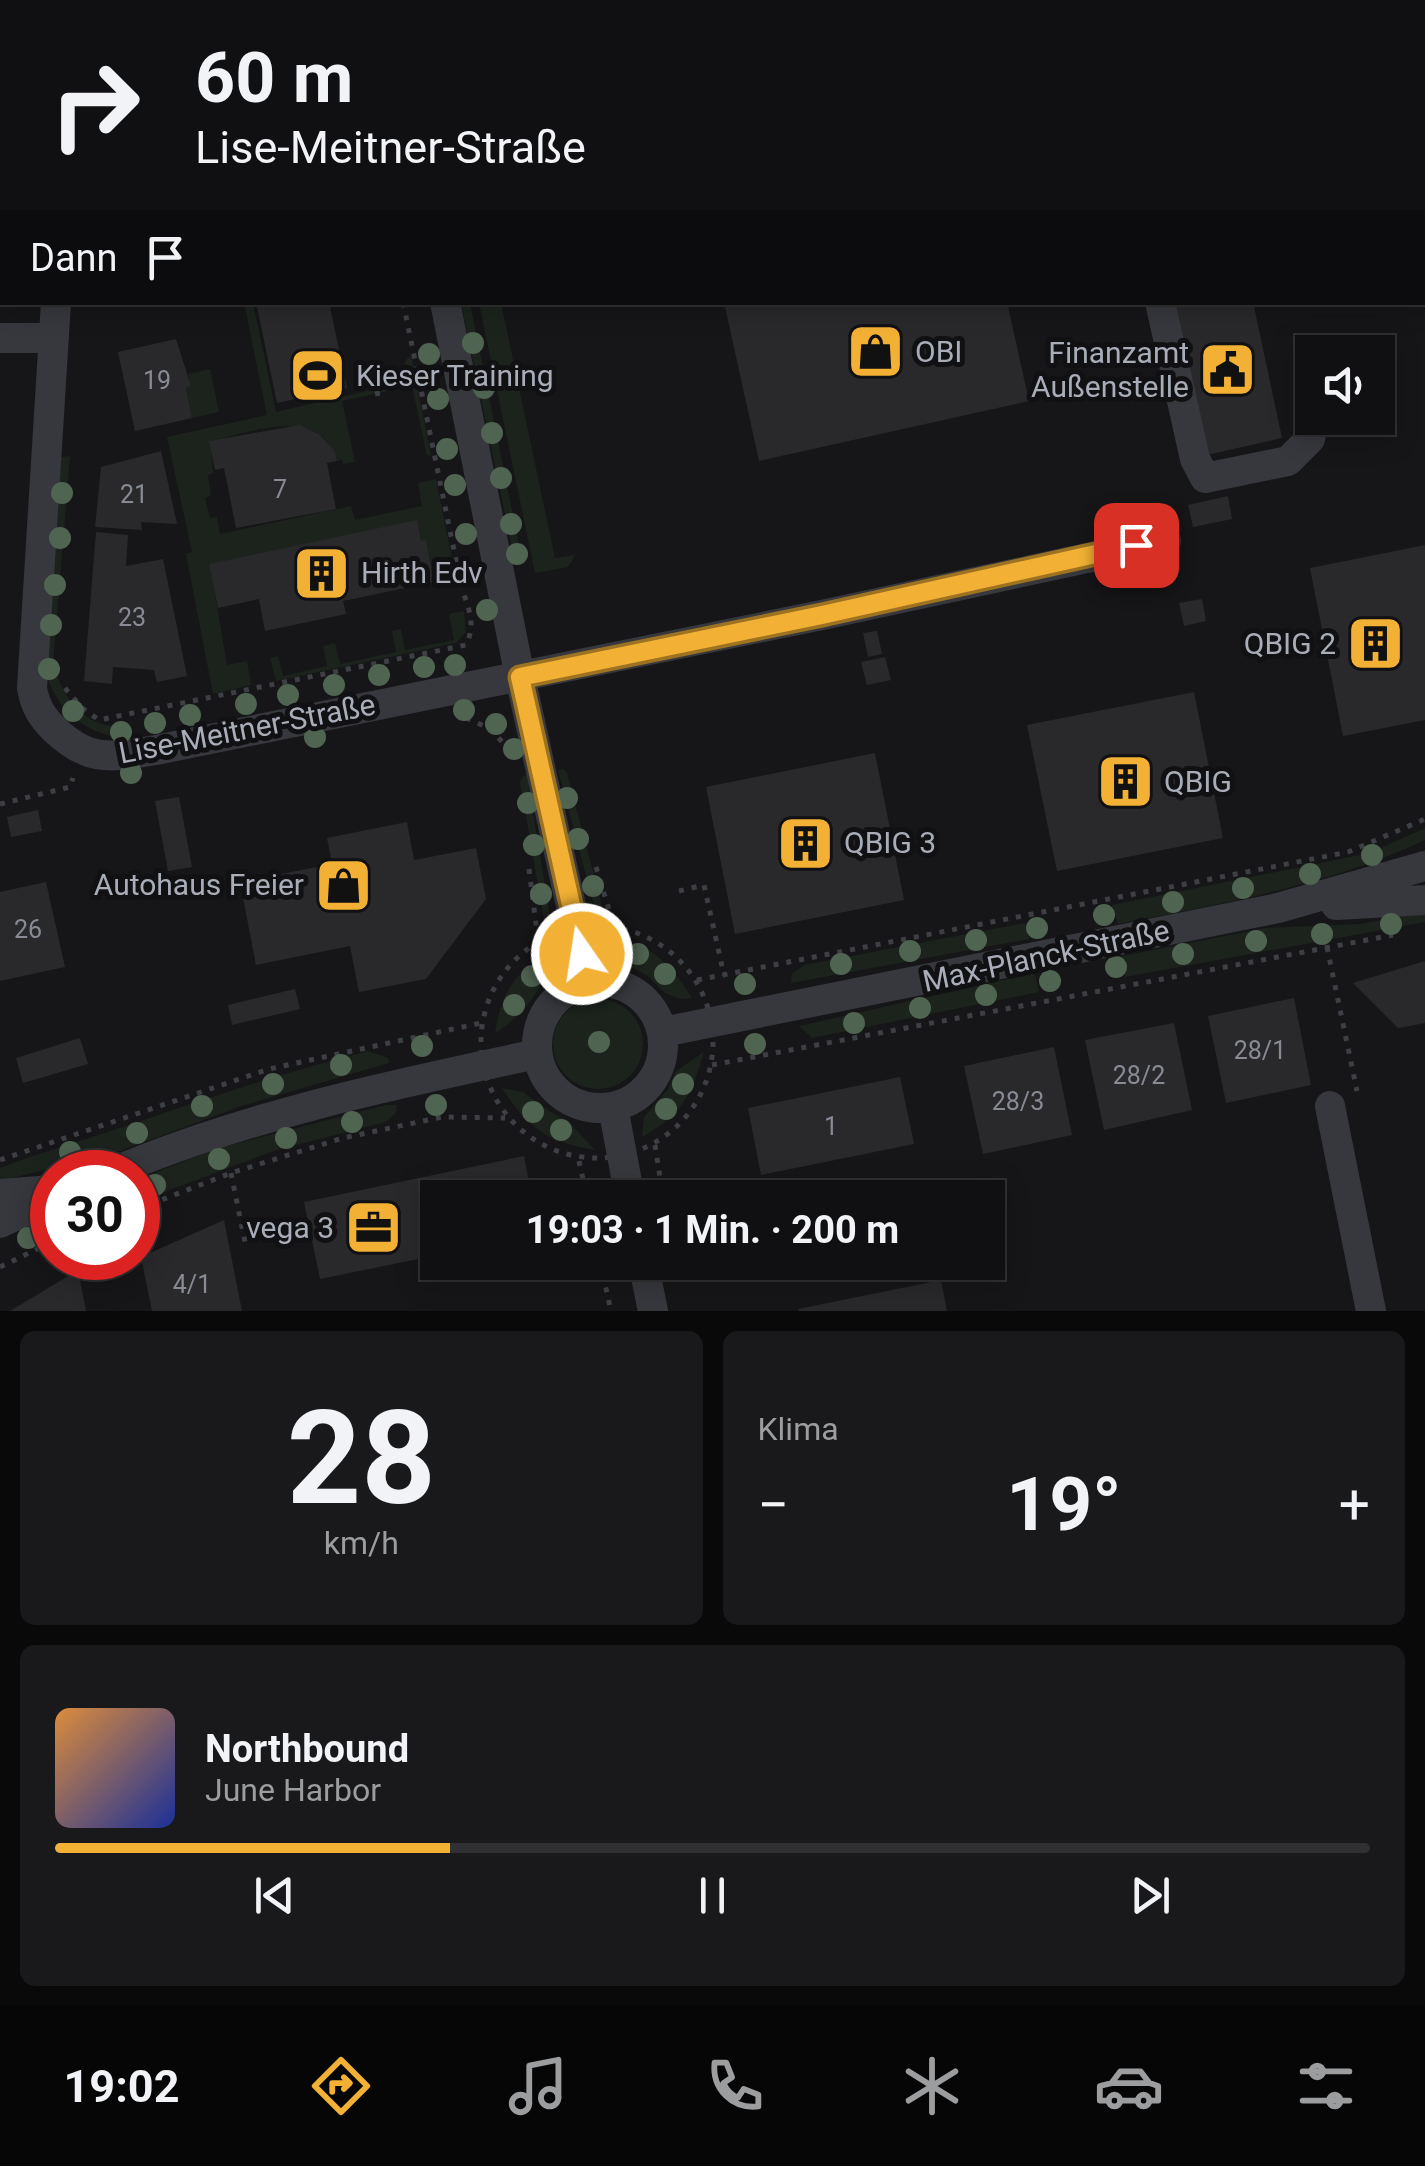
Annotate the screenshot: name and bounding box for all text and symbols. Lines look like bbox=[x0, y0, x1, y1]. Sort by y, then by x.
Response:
text: 60 m bbox=[195, 37, 353, 119]
icon: right bbox=[30, 40, 160, 170]
text: Lise-Meitner-Straße bbox=[195, 121, 586, 174]
icon: arrive bbox=[138, 230, 193, 285]
text: Dann bbox=[30, 236, 118, 280]
shop icon: OBI bbox=[846, 322, 906, 382]
place label: OBI bbox=[915, 334, 963, 369]
place label: Finanzamt Außenstelle bbox=[1031, 335, 1189, 404]
map controls bbox=[1295, 335, 1395, 435]
button: sound bbox=[1295, 335, 1395, 435]
public building icon: Finanzamt Außenstelle bbox=[1198, 340, 1258, 400]
sports icon: Kieser Training bbox=[287, 346, 347, 406]
place label: Kieser Training bbox=[356, 358, 554, 393]
house number: 19 bbox=[143, 366, 171, 395]
house number: 7 bbox=[273, 475, 287, 504]
house number: 21 bbox=[120, 480, 148, 509]
pin bbox=[1094, 503, 1179, 588]
icon: arrive bbox=[1109, 518, 1164, 573]
building icon: Hirth Edv bbox=[292, 543, 352, 603]
place label: Hirth Edv bbox=[361, 555, 483, 590]
house number: 23 bbox=[118, 603, 146, 632]
building icon: QBIG 2 bbox=[1345, 614, 1405, 674]
place label: QBIG 2 bbox=[1244, 626, 1336, 661]
street label: Lise-Meitner-Straße bbox=[116, 686, 378, 771]
building icon: QBIG bbox=[1095, 752, 1155, 812]
place label: QBIG bbox=[1164, 764, 1232, 799]
building icon: QBIG 3 bbox=[775, 813, 835, 873]
place label: QBIG 3 bbox=[844, 825, 936, 860]
shop icon: Autohaus Freier bbox=[313, 855, 373, 915]
place label: Autohaus Freier bbox=[94, 867, 304, 902]
position arrow bbox=[530, 902, 634, 1006]
street label: Max-Planck-Straße bbox=[919, 912, 1172, 999]
house number: 26 bbox=[14, 915, 42, 944]
house number: 28/1 bbox=[1234, 1036, 1286, 1065]
house number: 28/2 bbox=[1113, 1061, 1165, 1090]
house number: 28/3 bbox=[992, 1087, 1044, 1116]
house number: 1 bbox=[824, 1112, 838, 1141]
speed limit sign: 30 bbox=[30, 1150, 160, 1280]
office icon: vega 3 bbox=[343, 1198, 403, 1258]
text: 19:03 · 1 Min. · 200 m bbox=[526, 1208, 899, 1252]
place label: vega 3 bbox=[246, 1210, 334, 1245]
house number: 4/1 bbox=[173, 1270, 211, 1299]
text: 28 bbox=[287, 1382, 436, 1535]
text: Klima bbox=[758, 1410, 839, 1448]
text: 19° bbox=[1006, 1460, 1122, 1548]
text: − bbox=[758, 1473, 789, 1537]
text: + bbox=[1339, 1473, 1370, 1537]
text: km/h bbox=[324, 1524, 399, 1562]
text: Northbound bbox=[205, 1727, 409, 1771]
text: June Harbor bbox=[205, 1771, 381, 1809]
icon: previous bbox=[247, 1868, 302, 1923]
icon: pause bbox=[685, 1868, 740, 1923]
icon: next bbox=[1123, 1868, 1178, 1923]
icon: directions bbox=[306, 2051, 376, 2121]
icon: music bbox=[503, 2051, 573, 2121]
icon: phone bbox=[700, 2051, 770, 2121]
icon: climate bbox=[897, 2051, 967, 2121]
icon: car bbox=[1094, 2051, 1164, 2121]
icon: filters bbox=[1291, 2051, 1361, 2121]
text: 19:02 bbox=[64, 2060, 179, 2113]

